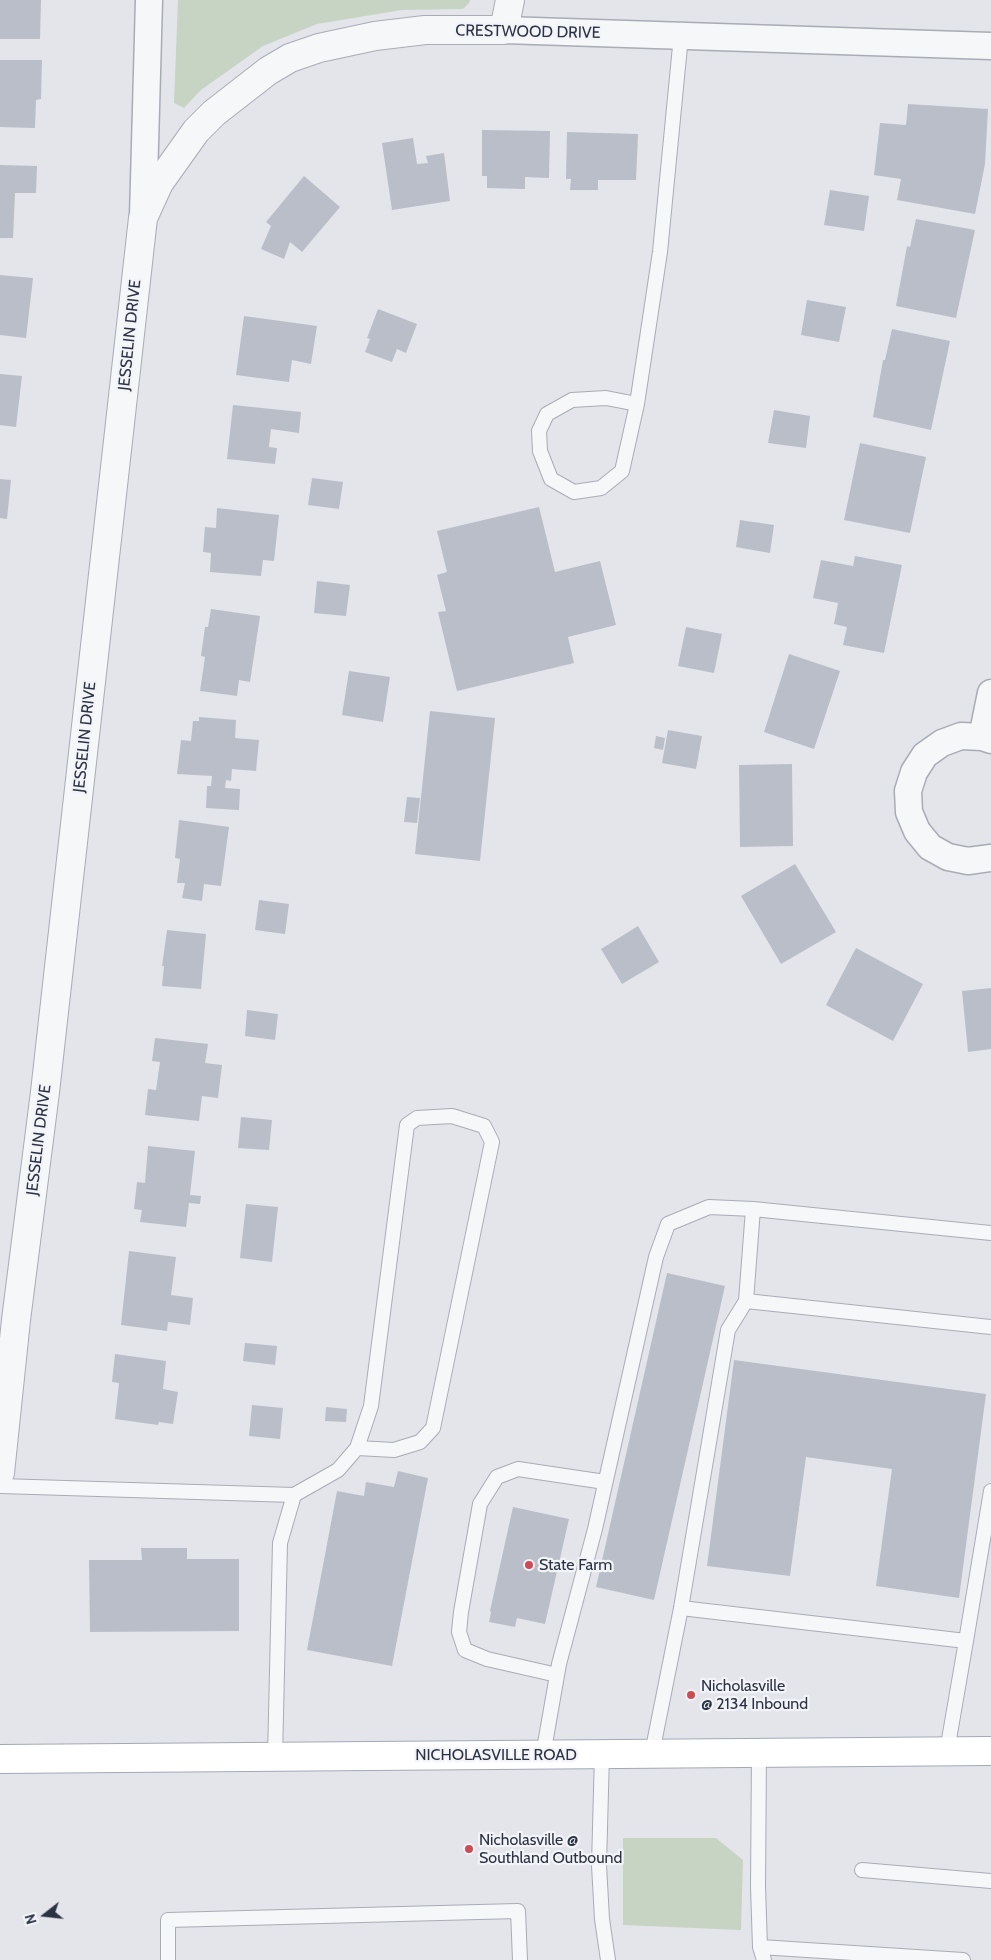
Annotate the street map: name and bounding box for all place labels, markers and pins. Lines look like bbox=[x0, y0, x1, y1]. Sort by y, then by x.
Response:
place label: State Farm bbox=[539, 1555, 612, 1575]
marker: State Farm bbox=[523, 1559, 535, 1571]
place label: Nicholasville @ 2134 Inbound bbox=[701, 1676, 808, 1714]
marker: Nicholasville @ 2134 Inbound bbox=[685, 1689, 697, 1701]
place label: Nicholasville @ Southland Outbound bbox=[479, 1830, 622, 1868]
marker: Nicholasville @ Southland Outbound bbox=[463, 1843, 475, 1855]

